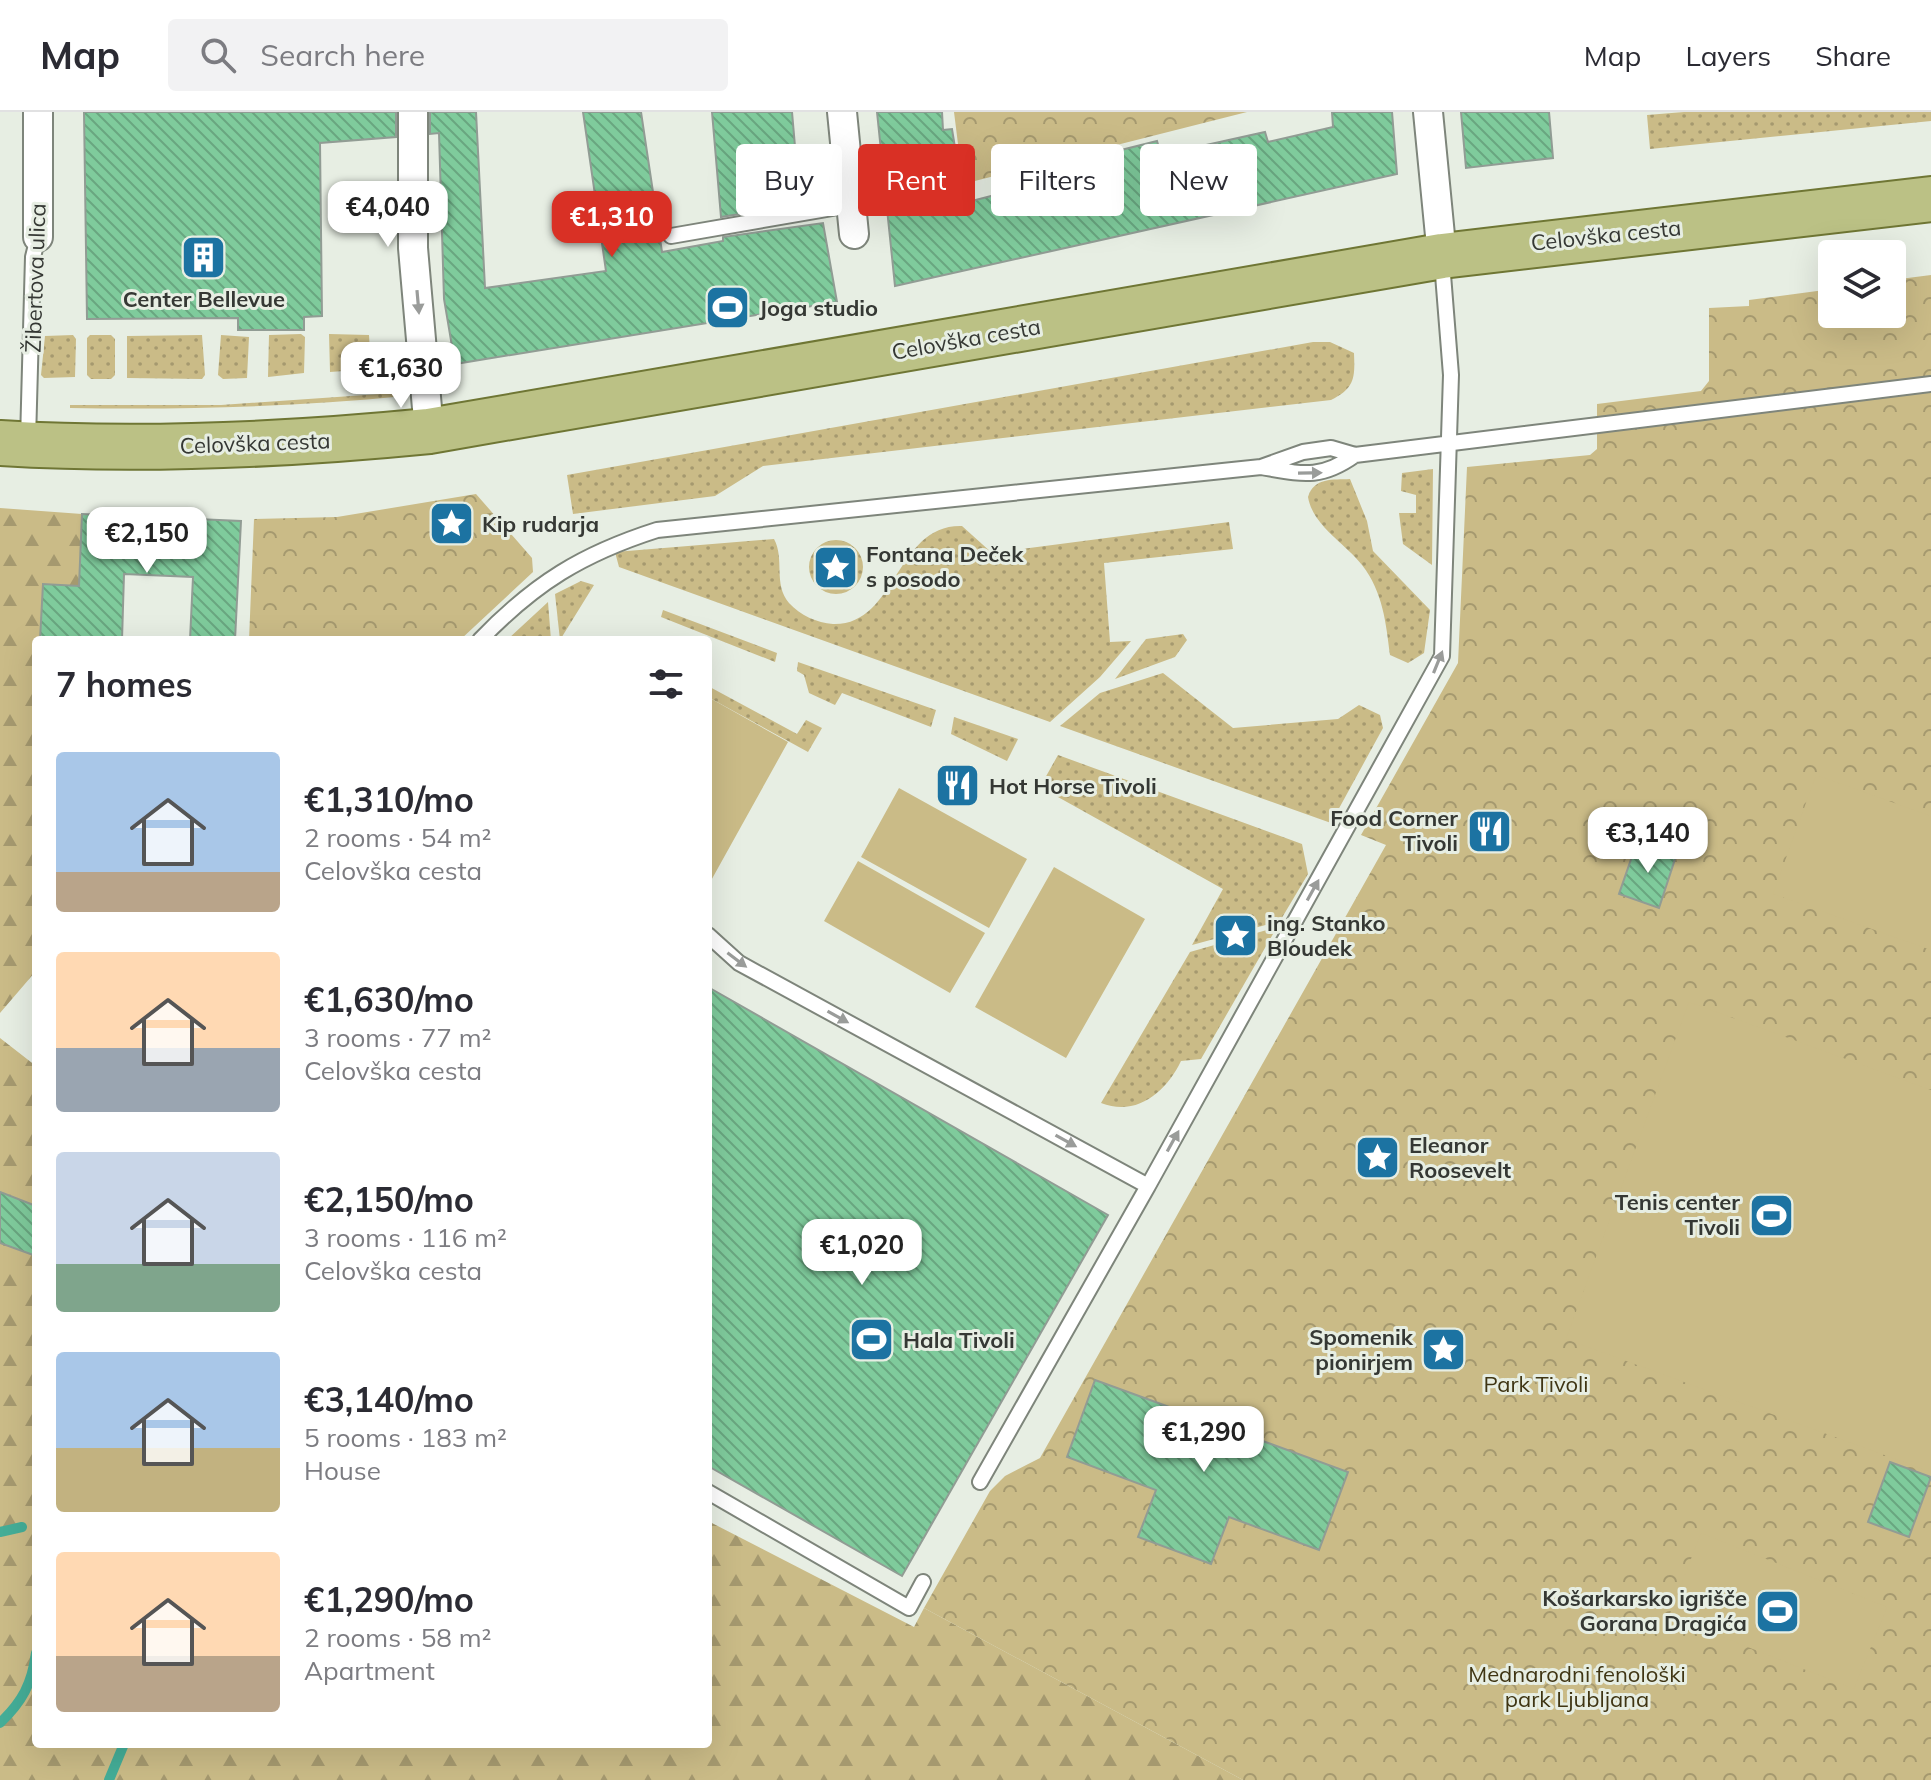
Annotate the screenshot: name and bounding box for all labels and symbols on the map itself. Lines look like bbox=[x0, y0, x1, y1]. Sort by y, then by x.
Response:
pin: €4,040 bbox=[323, 181, 453, 249]
pin: €1,310 bbox=[547, 191, 677, 259]
street label: Žibertova ulica bbox=[18, 203, 52, 353]
street label: Celovška cesta bbox=[1530, 213, 1682, 257]
building icon: Center Bellevue bbox=[180, 234, 228, 282]
sports icon: Joga studio bbox=[704, 284, 752, 332]
place label: Center Bellevue bbox=[123, 285, 285, 313]
one-way arrow bbox=[412, 290, 425, 315]
place label: Joga studio bbox=[759, 294, 878, 322]
street label: Celovška cesta bbox=[889, 312, 1043, 366]
pin: €1,630 bbox=[336, 342, 466, 410]
street label: Celovška cesta bbox=[179, 426, 331, 460]
one-way arrow bbox=[1298, 466, 1324, 479]
place icon: Kip rudarja bbox=[427, 500, 475, 548]
pin: €2,150 bbox=[82, 507, 212, 575]
place label: Kip rudarja bbox=[482, 510, 599, 538]
place label: Fontana Deček s posodo bbox=[866, 540, 1024, 593]
place icon: Fontana Deček s posodo bbox=[811, 543, 859, 591]
one-way arrow bbox=[1431, 650, 1444, 674]
restaurant icon: Hot Horse Tivoli bbox=[934, 762, 982, 810]
place label: Hot Horse Tivoli bbox=[989, 772, 1157, 800]
place label: Food Corner Tivoli bbox=[1330, 804, 1458, 857]
restaurant icon: Food Corner Tivoli bbox=[1465, 807, 1513, 855]
pin: €3,140 bbox=[1583, 807, 1713, 875]
one-way arrow bbox=[1306, 879, 1320, 901]
place label: ing. Stanko Bloudek bbox=[1267, 909, 1385, 962]
place icon: ing. Stanko Bloudek bbox=[1212, 912, 1260, 960]
one-way arrow bbox=[727, 951, 747, 967]
one-way arrow bbox=[827, 1010, 849, 1024]
one-way arrow bbox=[1166, 1130, 1180, 1152]
place label: Eleanor Roosevelt bbox=[1409, 1131, 1511, 1184]
place icon: Eleanor Roosevelt bbox=[1354, 1134, 1402, 1182]
one-way arrow bbox=[1055, 1135, 1078, 1148]
place label: Tenis center Tivoli bbox=[1615, 1188, 1740, 1241]
sports icon: Tenis center Tivoli bbox=[1747, 1191, 1795, 1239]
pin: €1,020 bbox=[797, 1219, 927, 1287]
sports icon: Hala Tivoli bbox=[848, 1316, 896, 1364]
place label: Spomenik pionirjem bbox=[1309, 1323, 1414, 1376]
place label: Hala Tivoli bbox=[903, 1326, 1015, 1354]
place icon: Spomenik pionirjem bbox=[1420, 1326, 1468, 1374]
park label: Park Tivoli bbox=[1483, 1370, 1589, 1398]
pin: €1,290 bbox=[1139, 1406, 1269, 1474]
place label: Košarkarsko igrišče Gorana Dragića bbox=[1542, 1584, 1747, 1637]
sports icon: Košarkarsko igrišče Gorana Dragića bbox=[1754, 1587, 1802, 1635]
park label: Mednarodni fenološki park Ljubljana bbox=[1468, 1660, 1686, 1713]

